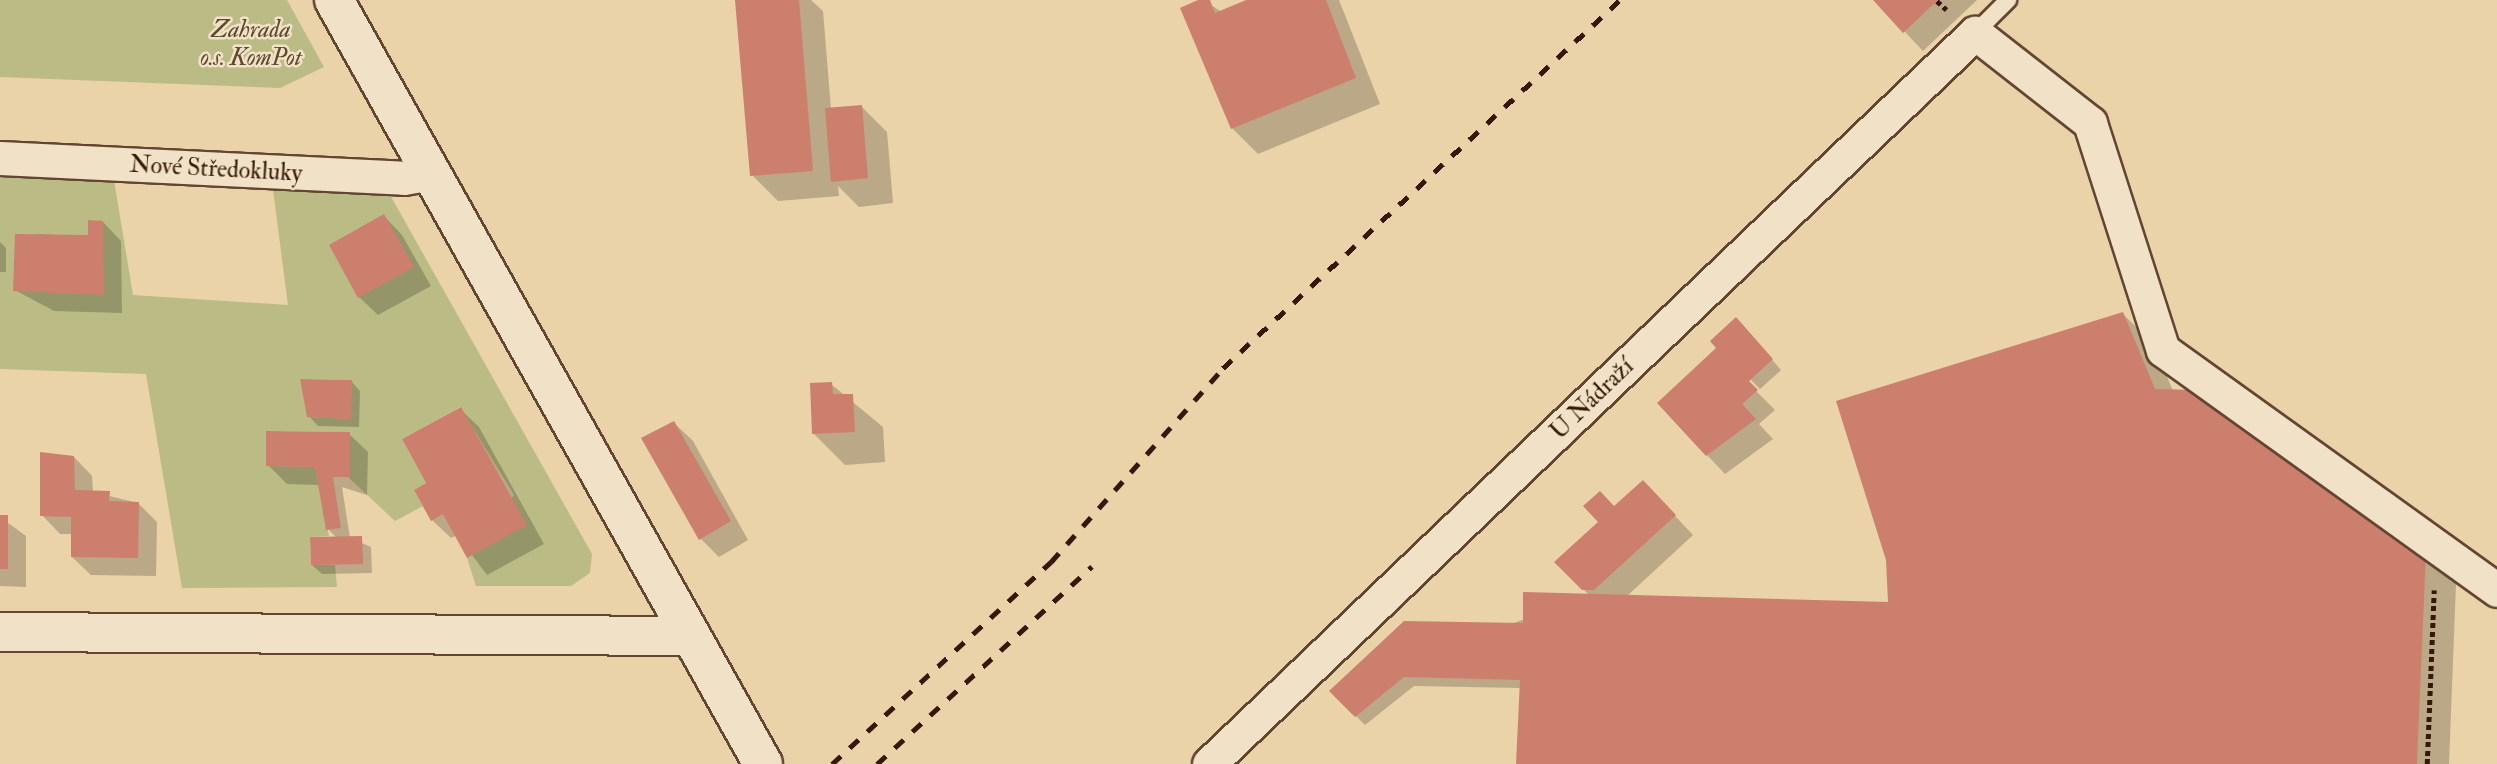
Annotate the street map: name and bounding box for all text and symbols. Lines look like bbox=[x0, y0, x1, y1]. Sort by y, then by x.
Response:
park label: Zahrada o.s. KomPot bbox=[200, 16, 302, 72]
street label: Nové Středokluky bbox=[129, 150, 303, 188]
street label: U Nádraží bbox=[1544, 352, 1640, 446]

